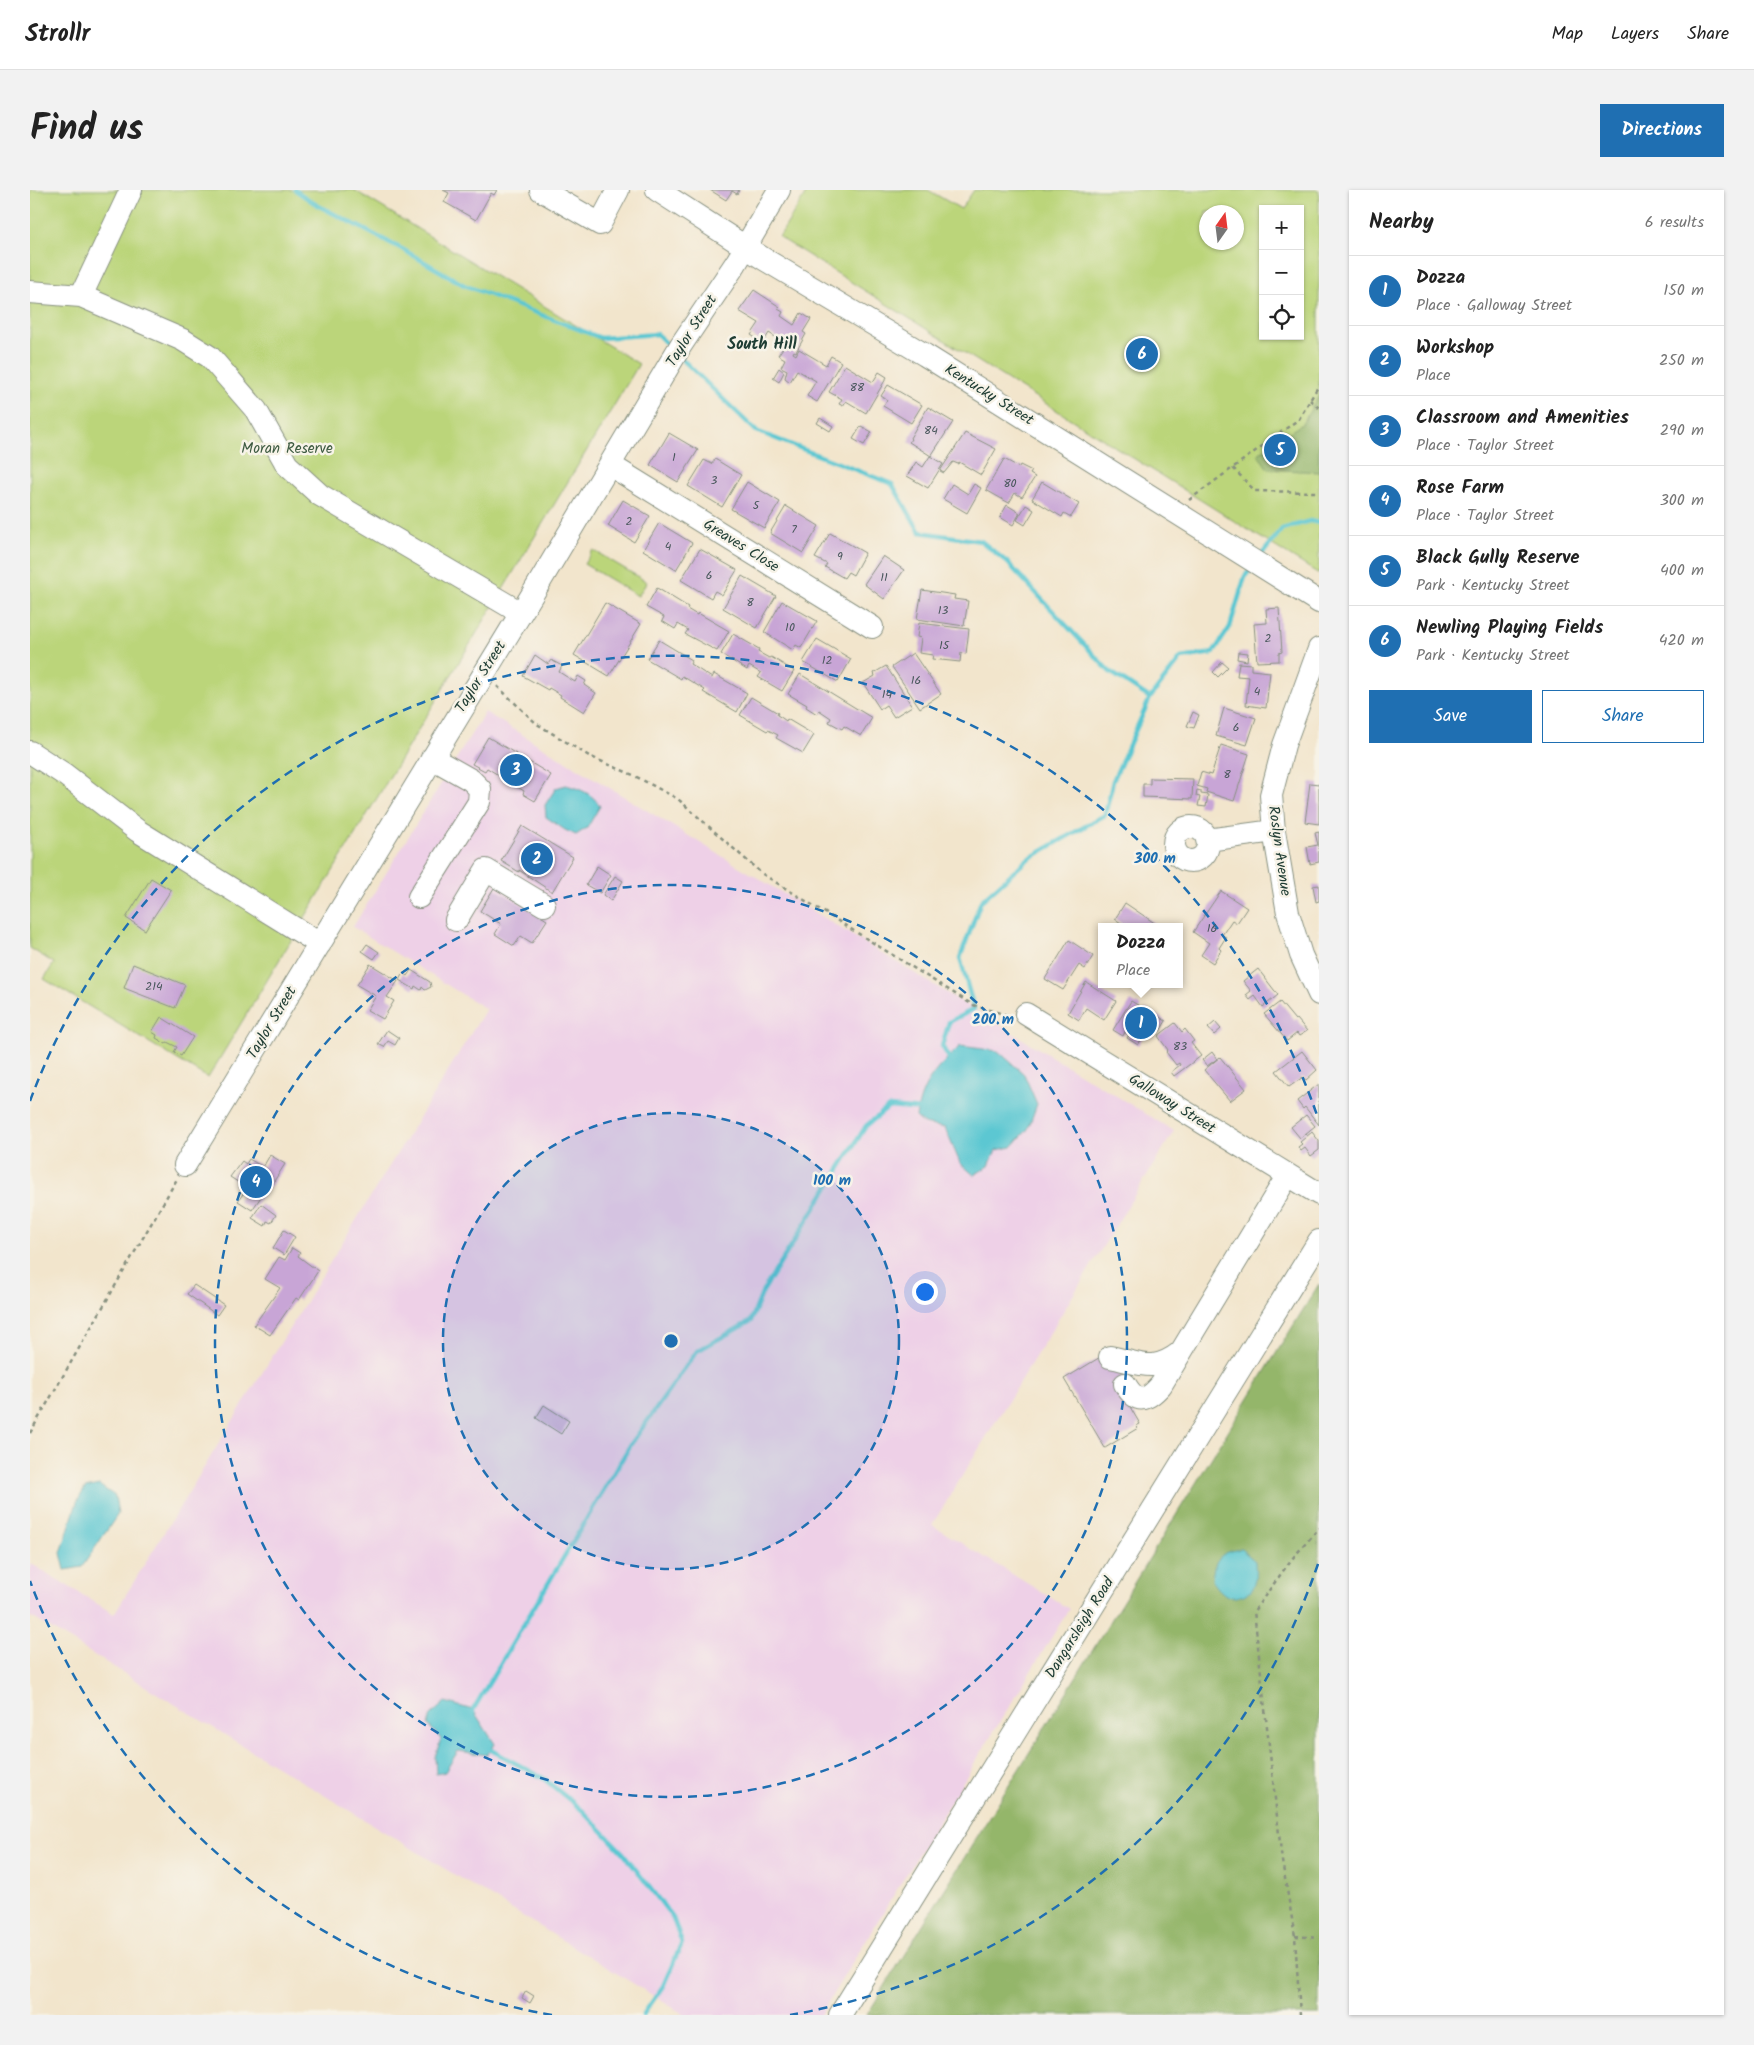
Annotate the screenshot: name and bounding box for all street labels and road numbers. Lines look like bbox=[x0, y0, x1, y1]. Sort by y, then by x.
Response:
street label: Taylor Street bbox=[660, 290, 724, 372]
street label: Kentucky Street bbox=[940, 358, 1039, 432]
street label: Greaves Close bbox=[698, 513, 784, 579]
street label: Taylor Street bbox=[449, 636, 513, 718]
street label: Roslyn Avenue bbox=[1261, 804, 1297, 898]
street label: Taylor Street bbox=[241, 982, 303, 1064]
street label: Galloway Street bbox=[1124, 1068, 1220, 1140]
street label: Dangarsleigh Road bbox=[1039, 1572, 1121, 1683]

